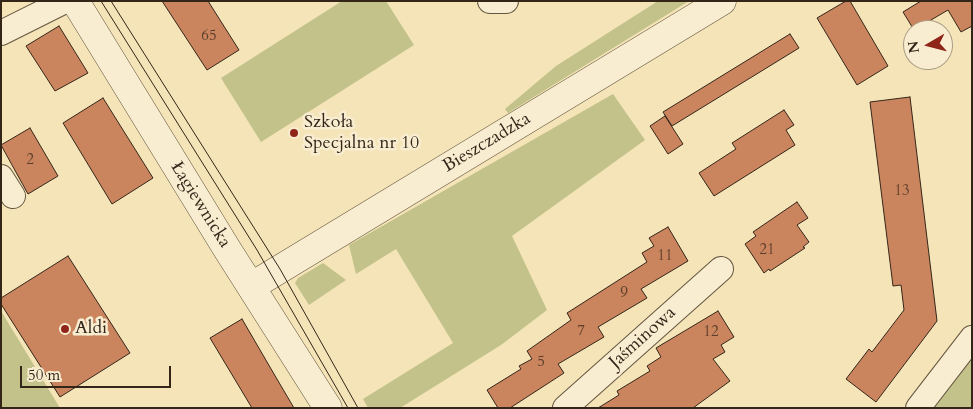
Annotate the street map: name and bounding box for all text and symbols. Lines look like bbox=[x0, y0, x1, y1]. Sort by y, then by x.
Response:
north arrow bbox=[903, 20, 953, 70]
house number: 65 bbox=[201, 28, 217, 46]
text: N bbox=[903, 40, 924, 54]
street label: Bieszczadzka bbox=[439, 108, 535, 178]
place label: Szkoła Specjalna nr 10 bbox=[304, 112, 419, 154]
marker: Szkoła Specjalna nr 10 bbox=[288, 127, 300, 139]
house number: 2 bbox=[26, 152, 34, 170]
street label: Łagiewnicka bbox=[165, 158, 235, 252]
house number: 13 bbox=[894, 183, 910, 201]
house number: 21 bbox=[759, 242, 775, 260]
house number: 11 bbox=[657, 248, 673, 266]
house number: 9 bbox=[620, 285, 628, 303]
street label: Jaśminowa bbox=[605, 302, 681, 374]
place label: Aldi bbox=[75, 318, 107, 340]
marker: Aldi bbox=[59, 323, 71, 335]
house number: 7 bbox=[577, 323, 585, 341]
house number: 12 bbox=[703, 324, 719, 342]
house number: 5 bbox=[537, 354, 545, 372]
scale bar bbox=[22, 356, 174, 388]
text: 50 m bbox=[28, 365, 60, 385]

